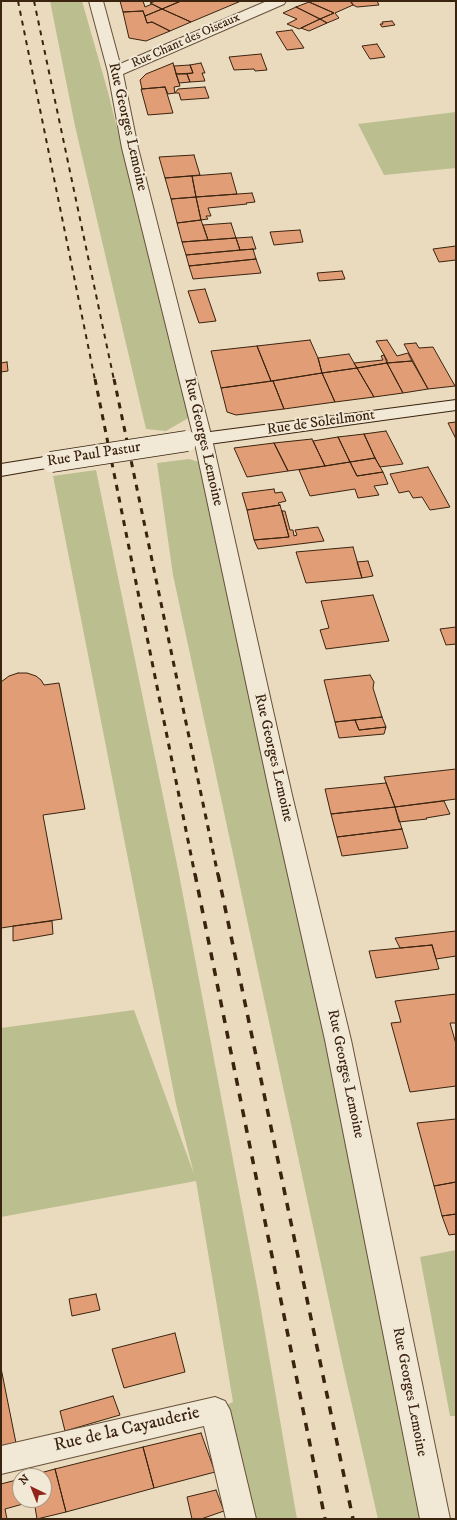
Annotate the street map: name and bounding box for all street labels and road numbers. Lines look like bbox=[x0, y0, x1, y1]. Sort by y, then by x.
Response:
street label: Rue Chant des Oiseaux bbox=[129, 10, 243, 72]
street label: Rue Georges Lemoine bbox=[103, 61, 151, 193]
street label: Rue Georges Lemoine bbox=[179, 376, 227, 508]
street label: Rue de Soleilmont bbox=[266, 407, 376, 439]
street label: Rue Paul Pastur bbox=[46, 439, 142, 471]
street label: Rue Georges Lemoine bbox=[249, 692, 297, 824]
street label: Rue Georges Lemoine bbox=[323, 1008, 367, 1140]
street label: Rue Georges Lemoine bbox=[388, 1326, 430, 1458]
street label: Rue de la Cayauderie bbox=[52, 1403, 202, 1457]

